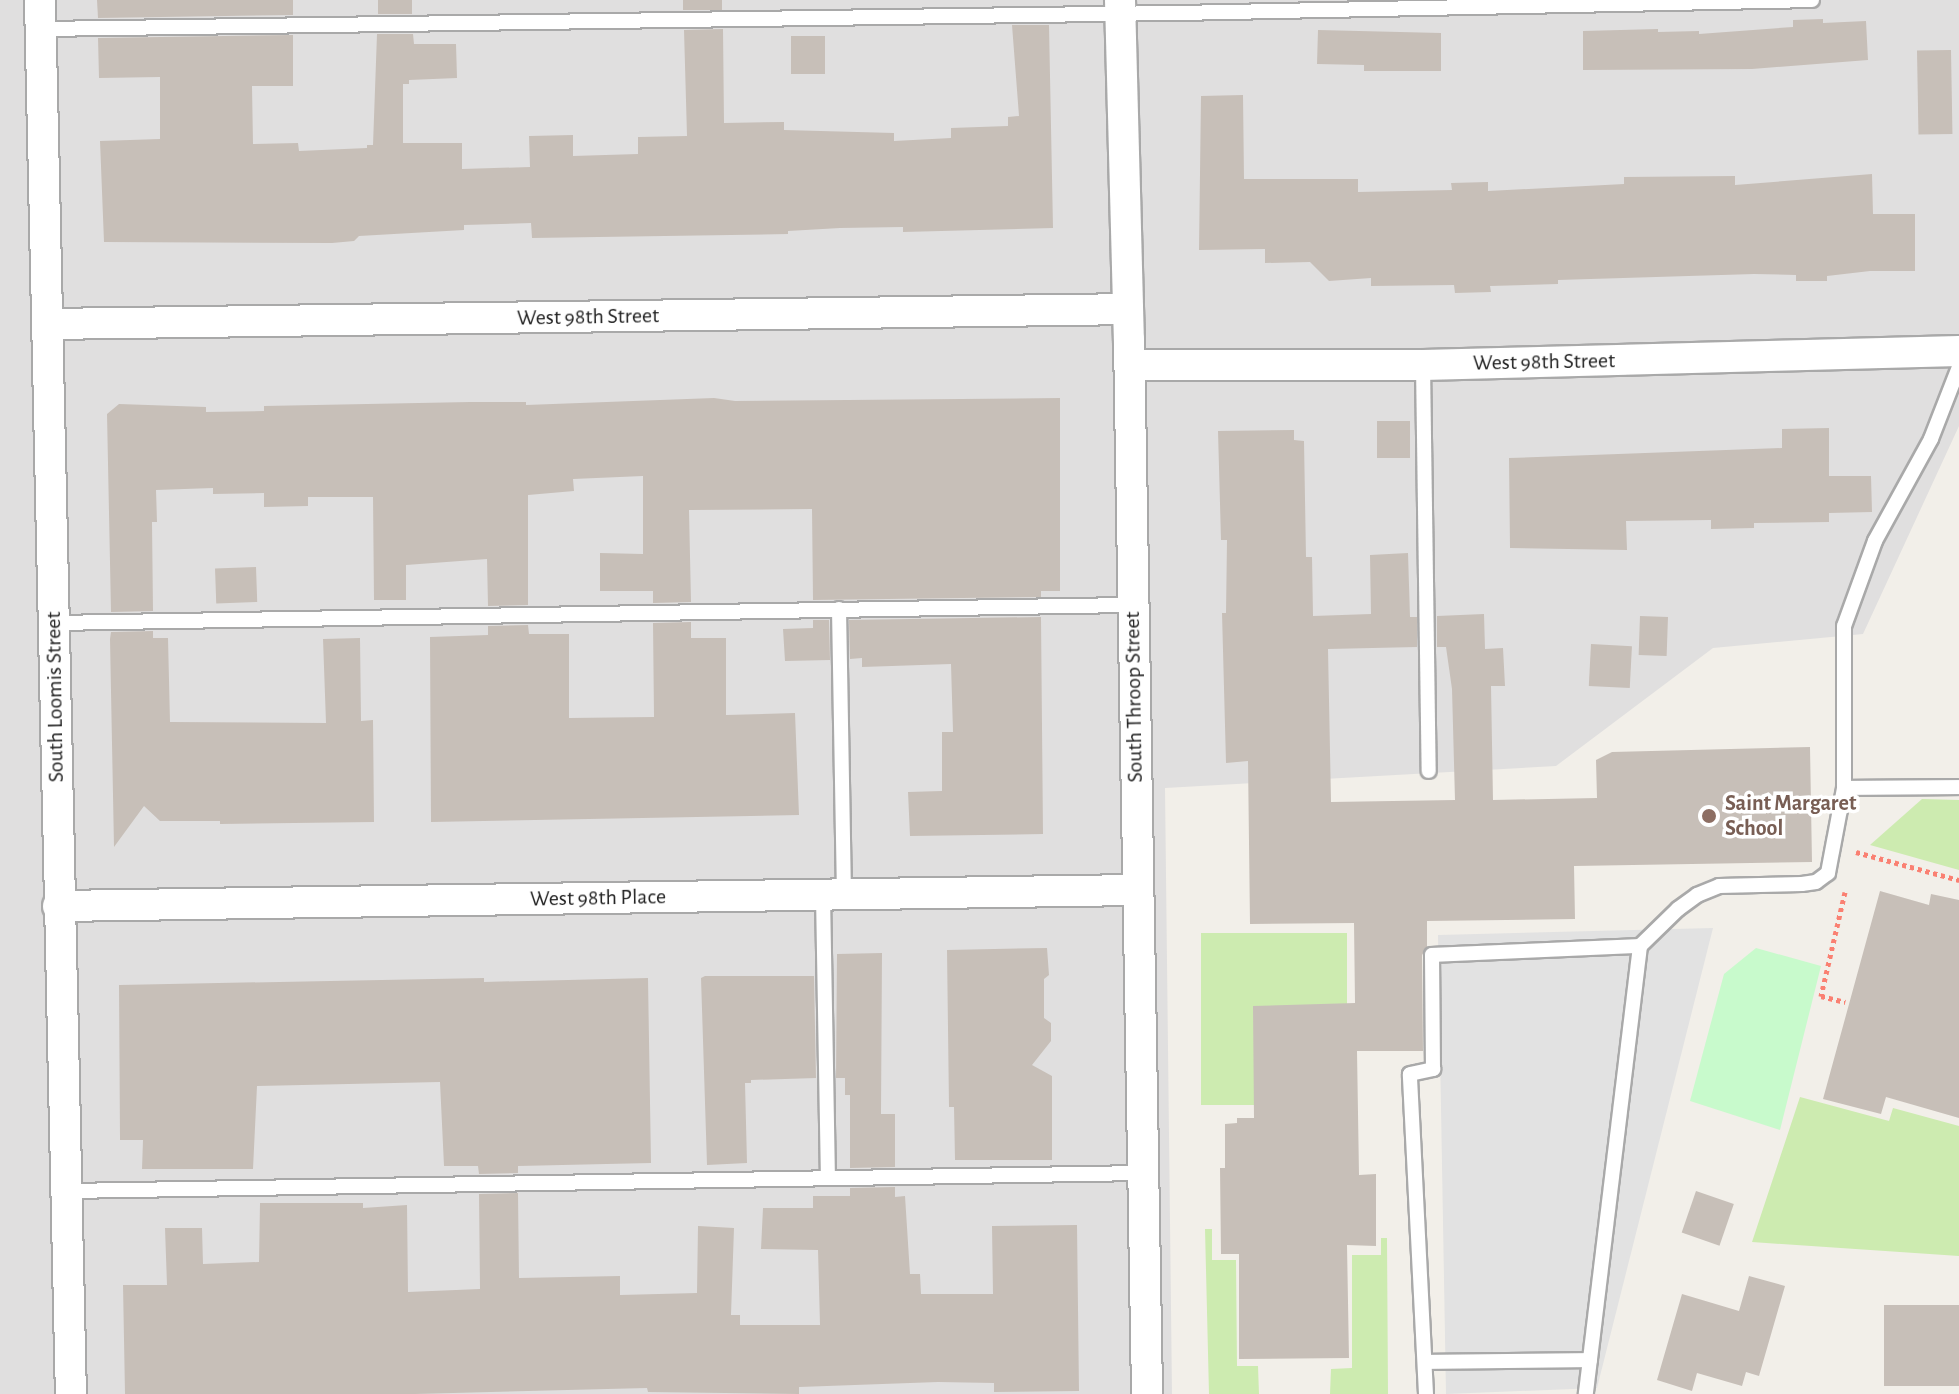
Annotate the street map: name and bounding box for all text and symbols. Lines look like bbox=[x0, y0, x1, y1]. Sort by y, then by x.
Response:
street label: West 98th Street bbox=[517, 303, 659, 331]
street label: West 98th Street bbox=[1473, 348, 1615, 376]
street label: South Loomis Street bbox=[40, 611, 70, 783]
street label: South Throop Street bbox=[1119, 611, 1149, 783]
place label: Saint Margaret School bbox=[1725, 790, 1856, 842]
marker: Saint Margaret School bbox=[1700, 807, 1718, 825]
street label: West 98th Place bbox=[530, 884, 666, 912]

